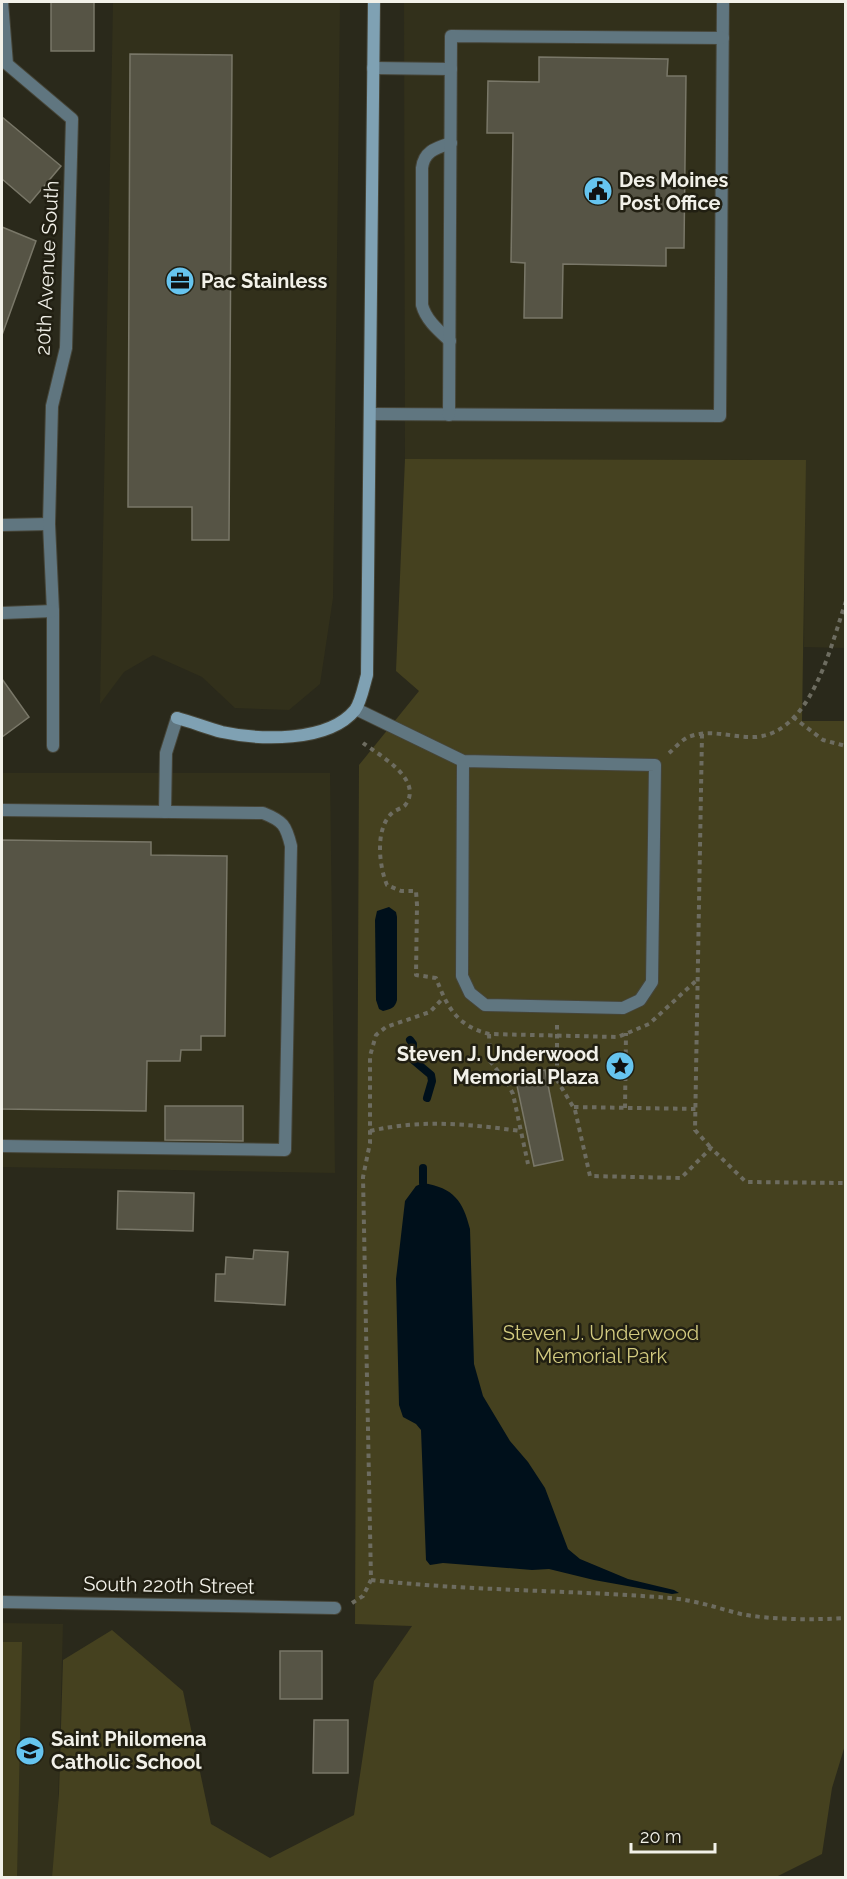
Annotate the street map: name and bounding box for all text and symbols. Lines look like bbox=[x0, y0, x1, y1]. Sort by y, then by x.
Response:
place label: Des Moines Post Office bbox=[619, 168, 728, 215]
public building icon: Des Moines Post Office bbox=[582, 175, 614, 207]
street label: 20th Avenue South bbox=[30, 180, 64, 356]
office icon: Pac Stainless bbox=[164, 265, 196, 297]
place label: Pac Stainless bbox=[201, 269, 327, 293]
place label: Steven J. Underwood Memorial Plaza bbox=[397, 1042, 599, 1089]
place icon: Steven J. Underwood Memorial Plaza bbox=[604, 1050, 636, 1082]
park label: Steven J. Underwood Memorial Park bbox=[503, 1321, 699, 1368]
street label: South 220th Street bbox=[83, 1572, 255, 1598]
place label: Saint Philomena Catholic School bbox=[51, 1727, 207, 1774]
school or university icon: Saint Philomena Catholic School bbox=[14, 1735, 46, 1767]
scale bar bbox=[631, 1816, 715, 1854]
text: 20 m bbox=[640, 1826, 682, 1847]

